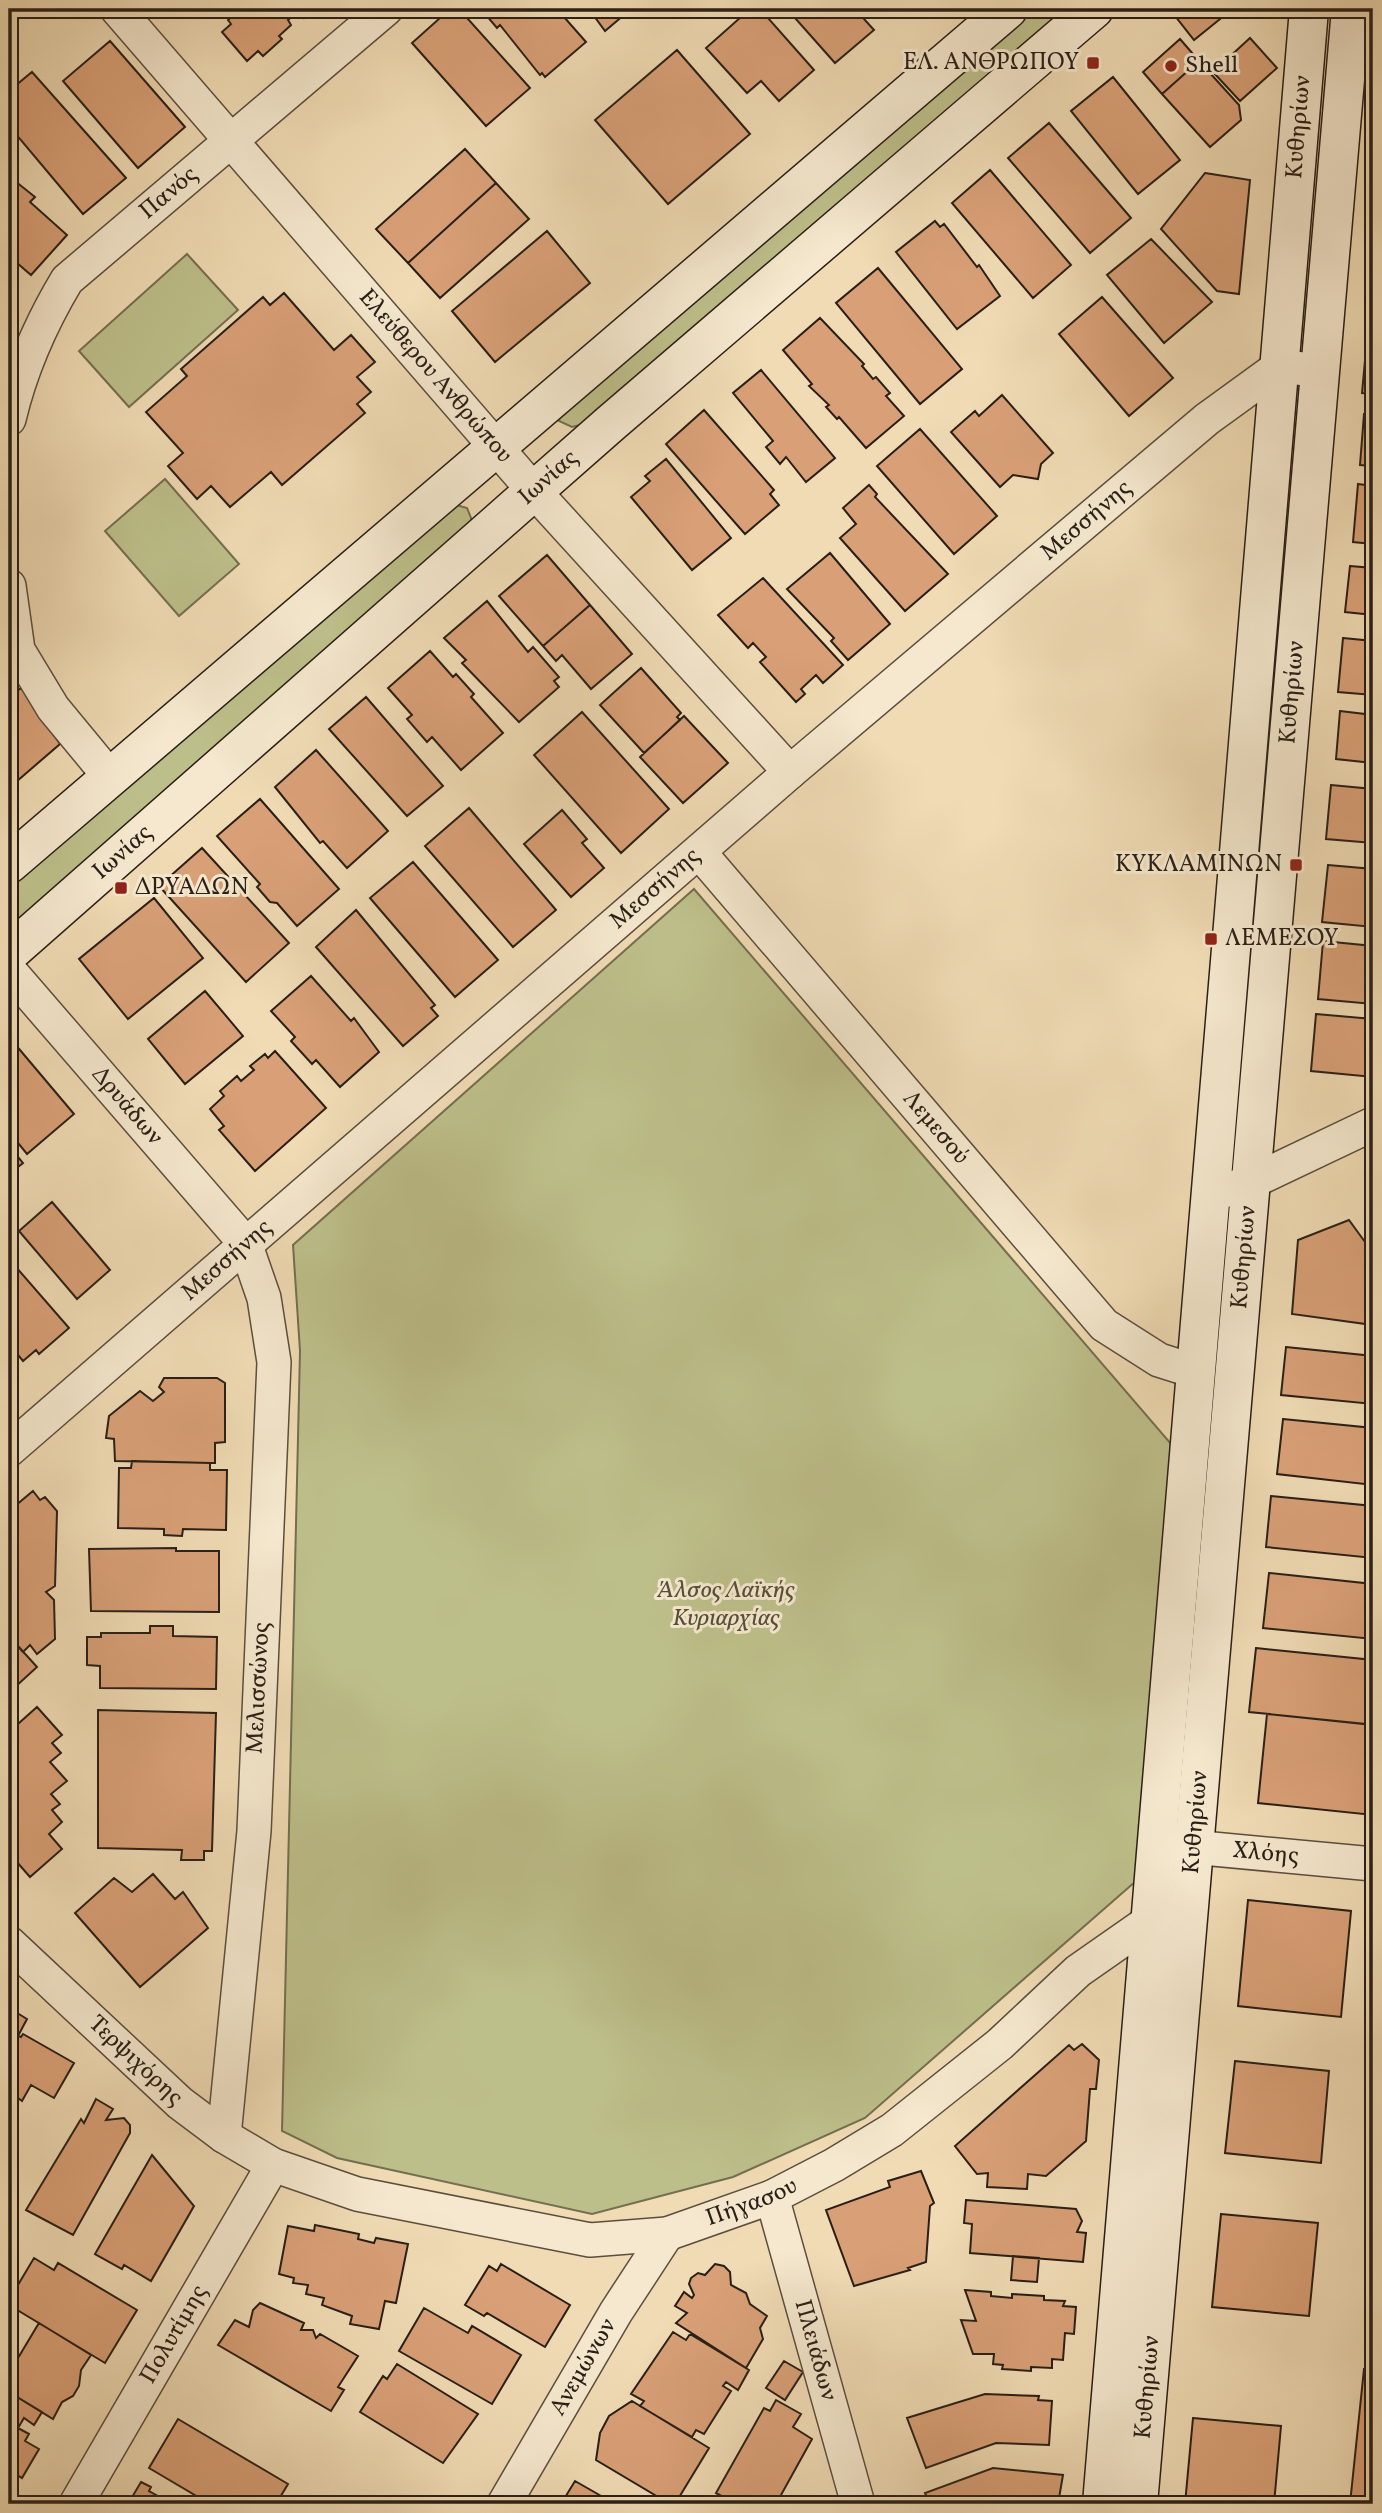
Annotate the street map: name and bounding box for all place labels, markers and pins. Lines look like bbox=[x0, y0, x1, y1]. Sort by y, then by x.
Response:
place label: ΕΛ. ΑΝΘΡΩΠΟΥ bbox=[903, 46, 1079, 80]
place label: Shell bbox=[1185, 49, 1238, 83]
marker: ΕΛ. ΑΝΘΡΩΠΟΥ bbox=[1085, 55, 1101, 71]
marker: Shell bbox=[1163, 58, 1179, 74]
place label: ΚΥΚΛΑΜΙΝΩΝ bbox=[1115, 848, 1282, 882]
marker: ΚΥΚΛΑΜΙΝΩΝ bbox=[1288, 857, 1304, 873]
place label: ΔΡΥΑΔΩΝ bbox=[135, 871, 249, 905]
marker: ΔΡΥΑΔΩΝ bbox=[113, 880, 129, 896]
place label: ΛΕΜΕΣΟΥ bbox=[1225, 922, 1339, 956]
marker: ΛΕΜΕΣΟΥ bbox=[1203, 931, 1219, 947]

